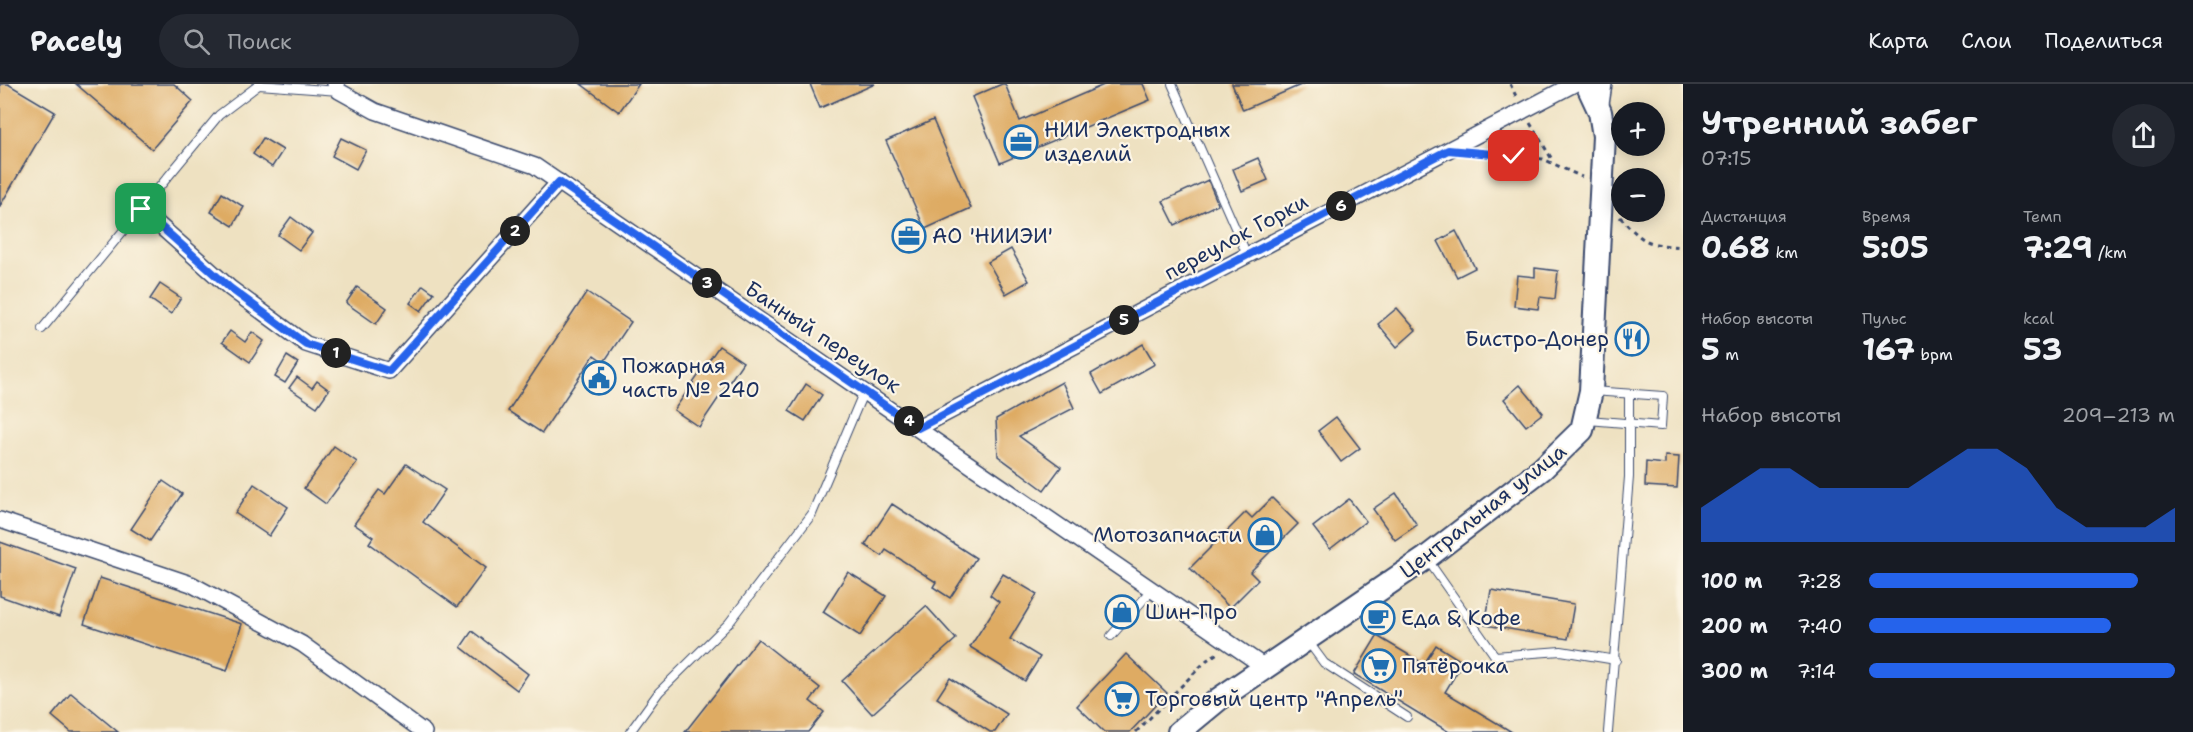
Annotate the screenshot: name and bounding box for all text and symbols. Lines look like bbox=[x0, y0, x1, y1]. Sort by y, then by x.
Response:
search box bbox=[159, 14, 579, 68]
text: Pacely bbox=[30, 22, 123, 60]
icon: search bbox=[180, 25, 213, 58]
text: Поиск bbox=[228, 27, 292, 56]
text: Карта bbox=[1868, 27, 1928, 55]
text: Слои bbox=[1961, 27, 2012, 55]
text: Поделиться bbox=[2045, 27, 2163, 55]
text: Утренний забег bbox=[1701, 100, 1978, 145]
map controls bbox=[1611, 102, 1665, 222]
button: + bbox=[1611, 102, 1665, 156]
button: share bbox=[2112, 104, 2175, 167]
place label: НИИ Электродных изделий bbox=[1044, 116, 1230, 168]
office icon: НИИ Электродных изделий bbox=[1003, 124, 1039, 160]
pin bbox=[1488, 130, 1539, 181]
icon: check bbox=[1497, 139, 1530, 172]
text: 07:15 bbox=[1701, 145, 1752, 171]
button: − bbox=[1611, 168, 1665, 222]
pin bbox=[115, 183, 166, 234]
street label: переулок Горки bbox=[1159, 187, 1313, 287]
pin: 6 bbox=[1326, 191, 1356, 221]
icon: arrive bbox=[124, 192, 157, 225]
text: 6 bbox=[1335, 195, 1347, 216]
text: Дистанция bbox=[1701, 206, 1787, 227]
text: Время bbox=[1862, 206, 1911, 227]
text: Темп bbox=[2023, 206, 2062, 227]
pin: 2 bbox=[500, 216, 530, 246]
office icon: АО 'НИИЭИ' bbox=[891, 218, 927, 254]
text: 2 bbox=[509, 220, 521, 241]
place label: АО 'НИИЭИ' bbox=[932, 222, 1053, 250]
text: 0.68 bbox=[1701, 227, 1770, 268]
text: 5:05 bbox=[1862, 227, 1929, 268]
text: 7:29 bbox=[2023, 227, 2093, 268]
text: km bbox=[1770, 242, 1798, 263]
text: /km bbox=[2093, 242, 2127, 263]
pin: 3 bbox=[692, 268, 722, 298]
text: 3 bbox=[701, 272, 713, 293]
street label: Банный переулок bbox=[740, 274, 906, 400]
pin: 5 bbox=[1109, 305, 1139, 335]
text: Набор высоты bbox=[1701, 308, 1813, 329]
text: Пульс bbox=[1862, 308, 1907, 329]
text: kcal bbox=[2023, 308, 2054, 329]
text: 5 bbox=[1119, 309, 1129, 330]
restaurant icon: Бистро-Донер bbox=[1614, 321, 1650, 357]
place label: Бистро-Донер bbox=[1465, 325, 1609, 353]
text: 5 bbox=[1701, 329, 1720, 370]
text: 167 bbox=[1862, 329, 1915, 370]
text: 53 bbox=[2023, 329, 2062, 370]
pin: 1 bbox=[321, 338, 351, 368]
text: 1 bbox=[332, 342, 340, 363]
text: m bbox=[1720, 344, 1739, 365]
text: bpm bbox=[1915, 344, 1953, 365]
place label: Пожарная часть № 240 bbox=[622, 352, 760, 404]
public building icon: Пожарная часть № 240 bbox=[581, 360, 617, 396]
text: Набор высоты bbox=[1701, 402, 1841, 428]
text: 209–213 m bbox=[2062, 402, 2175, 428]
pin: 4 bbox=[894, 406, 924, 436]
text: 4 bbox=[903, 410, 915, 431]
street label: Центральная улица bbox=[1394, 437, 1572, 585]
shop icon: Мотозапчасти bbox=[1247, 517, 1283, 553]
place label: Мотозапчасти bbox=[1093, 521, 1242, 549]
text: 100 m bbox=[1701, 568, 1763, 594]
text: 7:28 bbox=[1797, 568, 1842, 594]
shop icon: Шин-Про bbox=[1104, 594, 1140, 630]
place label: Шин-Про bbox=[1145, 598, 1238, 626]
cafe icon: Еда & Кофе bbox=[1360, 600, 1396, 636]
place label: Еда & Кофе bbox=[1401, 604, 1521, 632]
text: 200 m bbox=[1701, 613, 1768, 639]
text: 7:40 bbox=[1797, 613, 1842, 639]
supermarket icon: Пятёрочка bbox=[1361, 648, 1397, 684]
place label: Пятёрочка bbox=[1402, 652, 1508, 680]
text: 300 m bbox=[1701, 658, 1768, 684]
text: 7:14 bbox=[1797, 658, 1836, 684]
supermarket icon: Торговый центр "Апрель" bbox=[1104, 681, 1140, 717]
place label: Торговый центр "Апрель" bbox=[1145, 685, 1403, 713]

